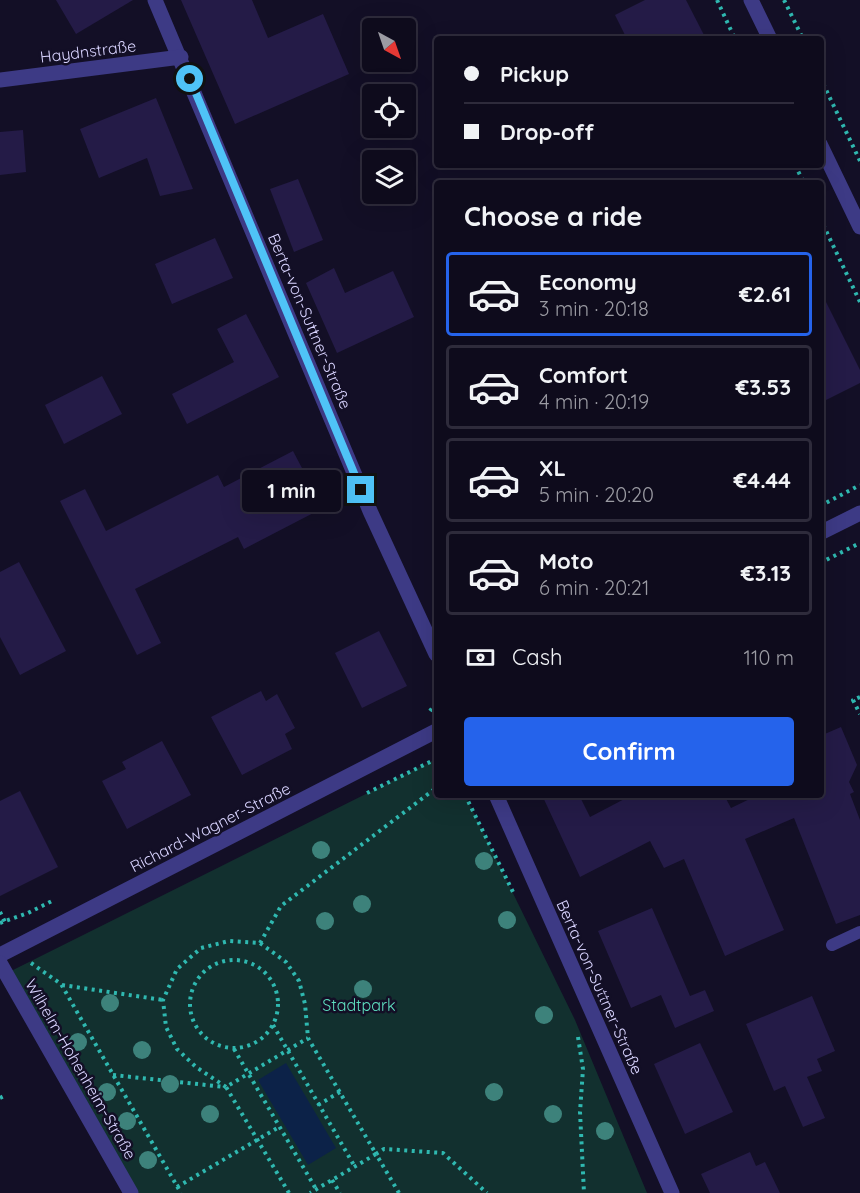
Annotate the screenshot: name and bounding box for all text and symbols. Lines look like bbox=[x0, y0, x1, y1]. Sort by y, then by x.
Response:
north arrow bbox=[362, 18, 416, 72]
map controls bbox=[362, 18, 416, 204]
street label: Haydnstraße bbox=[39, 35, 137, 67]
text: Pickup bbox=[500, 60, 569, 88]
route start bbox=[176, 65, 203, 92]
button: locate bbox=[362, 84, 416, 138]
text: Drop-off bbox=[500, 118, 594, 146]
button: layers bbox=[362, 150, 416, 204]
text: Choose a ride bbox=[464, 199, 642, 233]
street label: Berta-von-Suttner-Straße bbox=[264, 230, 356, 412]
icon: car bbox=[467, 267, 521, 321]
text: Economy bbox=[539, 268, 637, 296]
text: €2.61 bbox=[739, 280, 791, 308]
text: 3 min · 20:18 bbox=[539, 296, 649, 321]
icon: car bbox=[467, 360, 521, 414]
text: Comfort bbox=[539, 361, 628, 389]
text: €3.53 bbox=[735, 373, 791, 401]
text: 4 min · 20:19 bbox=[539, 389, 649, 414]
icon: car bbox=[467, 453, 521, 507]
text: XL bbox=[539, 454, 566, 482]
text: €4.44 bbox=[734, 466, 791, 494]
callout: 1 min bbox=[241, 469, 340, 511]
route end bbox=[347, 476, 374, 503]
text: 1 min bbox=[267, 478, 316, 503]
text: 5 min · 20:20 bbox=[539, 482, 654, 507]
icon: car bbox=[467, 546, 521, 600]
text: Moto bbox=[539, 547, 593, 575]
text: €3.13 bbox=[741, 559, 791, 587]
text: 6 min · 20:21 bbox=[539, 575, 649, 600]
icon: cash bbox=[464, 641, 497, 674]
text: Cash bbox=[512, 643, 563, 671]
text: 110 m bbox=[744, 645, 794, 670]
button: Confirm bbox=[464, 717, 794, 786]
street label: Richard-Wagner-Straße bbox=[126, 778, 294, 876]
street label: Berta-von-Suttner-Straße bbox=[552, 897, 648, 1077]
street label: Wilhelm-Hohenheim-Straße bbox=[21, 975, 141, 1163]
park label: Stadtpark bbox=[322, 995, 396, 1015]

